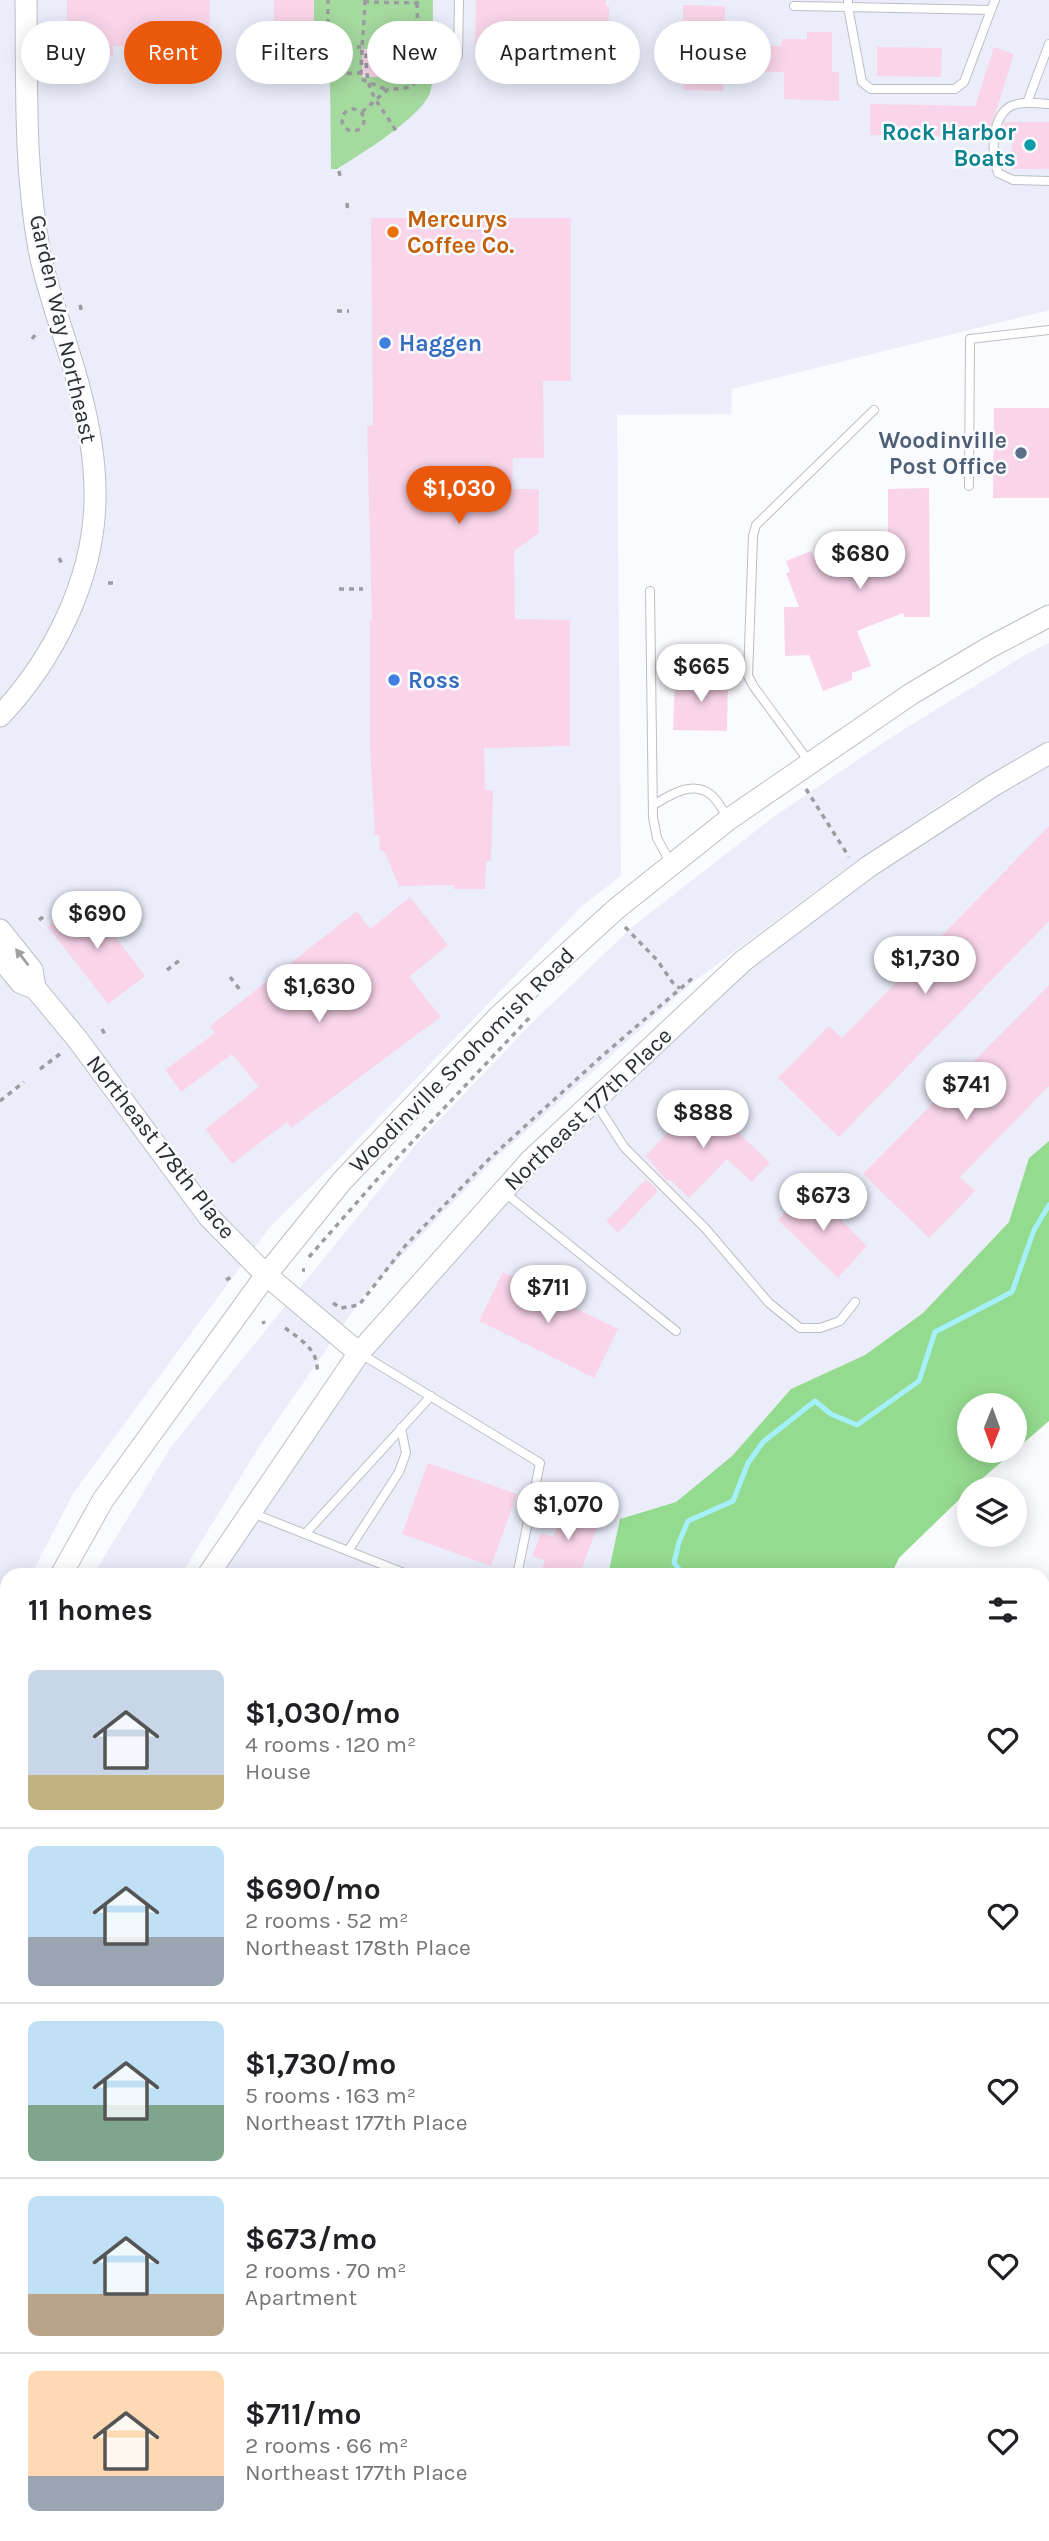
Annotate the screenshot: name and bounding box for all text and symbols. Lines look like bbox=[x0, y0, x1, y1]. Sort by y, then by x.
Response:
chip: Buy bbox=[21, 21, 110, 84]
chip: Rent bbox=[124, 21, 222, 84]
chip: Filters bbox=[236, 21, 353, 84]
chip: New bbox=[367, 21, 461, 84]
chip: Apartment bbox=[475, 21, 640, 84]
chip: House bbox=[654, 21, 771, 84]
place label: Rock Harbor Boats bbox=[882, 119, 1016, 172]
marker: Rock Harbor Boats bbox=[1022, 137, 1038, 153]
place label: Mercurys Coffee Co. bbox=[407, 206, 514, 259]
street label: Garden Way Northeast bbox=[24, 212, 103, 446]
marker: Mercurys Coffee Co. bbox=[385, 224, 401, 240]
place label: Haggen bbox=[399, 330, 482, 357]
marker: Haggen bbox=[377, 335, 393, 351]
place label: Woodinville Post Office bbox=[878, 427, 1007, 480]
marker: Woodinville Post Office bbox=[1013, 445, 1029, 461]
pin: $1,030 bbox=[402, 466, 516, 526]
text: $1,030 bbox=[422, 475, 496, 502]
pin: $680 bbox=[819, 532, 901, 591]
text: $680 bbox=[830, 540, 890, 567]
pin: $665 bbox=[660, 644, 742, 704]
text: $665 bbox=[672, 653, 730, 680]
place label: Ross bbox=[408, 667, 460, 694]
marker: Ross bbox=[386, 672, 402, 688]
pin: $690 bbox=[56, 892, 138, 951]
text: $690 bbox=[68, 900, 126, 927]
pin: $1,730 bbox=[868, 936, 982, 996]
street label: Woodinville Snohomish Road bbox=[344, 942, 580, 1178]
text: $1,730 bbox=[890, 945, 960, 972]
one-way arrow bbox=[15, 948, 29, 966]
pin: $1,630 bbox=[262, 964, 376, 1024]
text: $1,630 bbox=[283, 973, 355, 1000]
street label: Northeast 177th Place bbox=[499, 1022, 677, 1196]
street label: Northeast 178th Place bbox=[81, 1050, 241, 1244]
pin: $741 bbox=[925, 1062, 1007, 1122]
text: $741 bbox=[941, 1071, 991, 1098]
pin: $888 bbox=[662, 1090, 744, 1150]
text: $888 bbox=[673, 1099, 733, 1126]
pin: $673 bbox=[782, 1174, 864, 1233]
text: $673 bbox=[795, 1182, 851, 1209]
pin: $711 bbox=[507, 1266, 589, 1325]
text: $711 bbox=[526, 1274, 570, 1301]
north arrow bbox=[957, 1393, 1027, 1463]
map controls bbox=[957, 1393, 1027, 1547]
button: layers bbox=[957, 1477, 1027, 1547]
pin: $1,070 bbox=[511, 1482, 625, 1542]
text: $1,070 bbox=[533, 1491, 603, 1518]
icon: filters bbox=[984, 1591, 1022, 1629]
text: 11 homes bbox=[28, 1592, 153, 1628]
text: $1,030/mo bbox=[245, 1695, 400, 1731]
icon: home bbox=[84, 1698, 168, 1782]
icon: heart bbox=[984, 1721, 1022, 1759]
text: 4 rooms · 120 m² bbox=[245, 1731, 416, 1758]
text: House bbox=[245, 1758, 311, 1785]
text: $690/mo bbox=[245, 1871, 381, 1907]
icon: home bbox=[84, 1874, 168, 1958]
icon: heart bbox=[984, 1897, 1022, 1935]
text: 2 rooms · 52 m² bbox=[245, 1907, 408, 1934]
text: Northeast 178th Place bbox=[245, 1934, 471, 1961]
text: $1,730/mo bbox=[245, 2046, 396, 2082]
icon: home bbox=[84, 2049, 168, 2133]
icon: heart bbox=[984, 2072, 1022, 2110]
text: 5 rooms · 163 m² bbox=[245, 2082, 416, 2109]
text: Northeast 177th Place bbox=[245, 2109, 468, 2136]
text: $673/mo bbox=[245, 2221, 377, 2257]
icon: home bbox=[84, 2224, 168, 2308]
icon: heart bbox=[984, 2247, 1022, 2285]
text: 2 rooms · 70 m² bbox=[245, 2257, 407, 2284]
text: Apartment bbox=[245, 2284, 357, 2311]
text: $711/mo bbox=[245, 2396, 362, 2432]
icon: home bbox=[84, 2399, 168, 2483]
icon: heart bbox=[984, 2422, 1022, 2460]
text: 2 rooms · 66 m² bbox=[245, 2432, 408, 2459]
text: Northeast 177th Place bbox=[245, 2459, 468, 2486]

